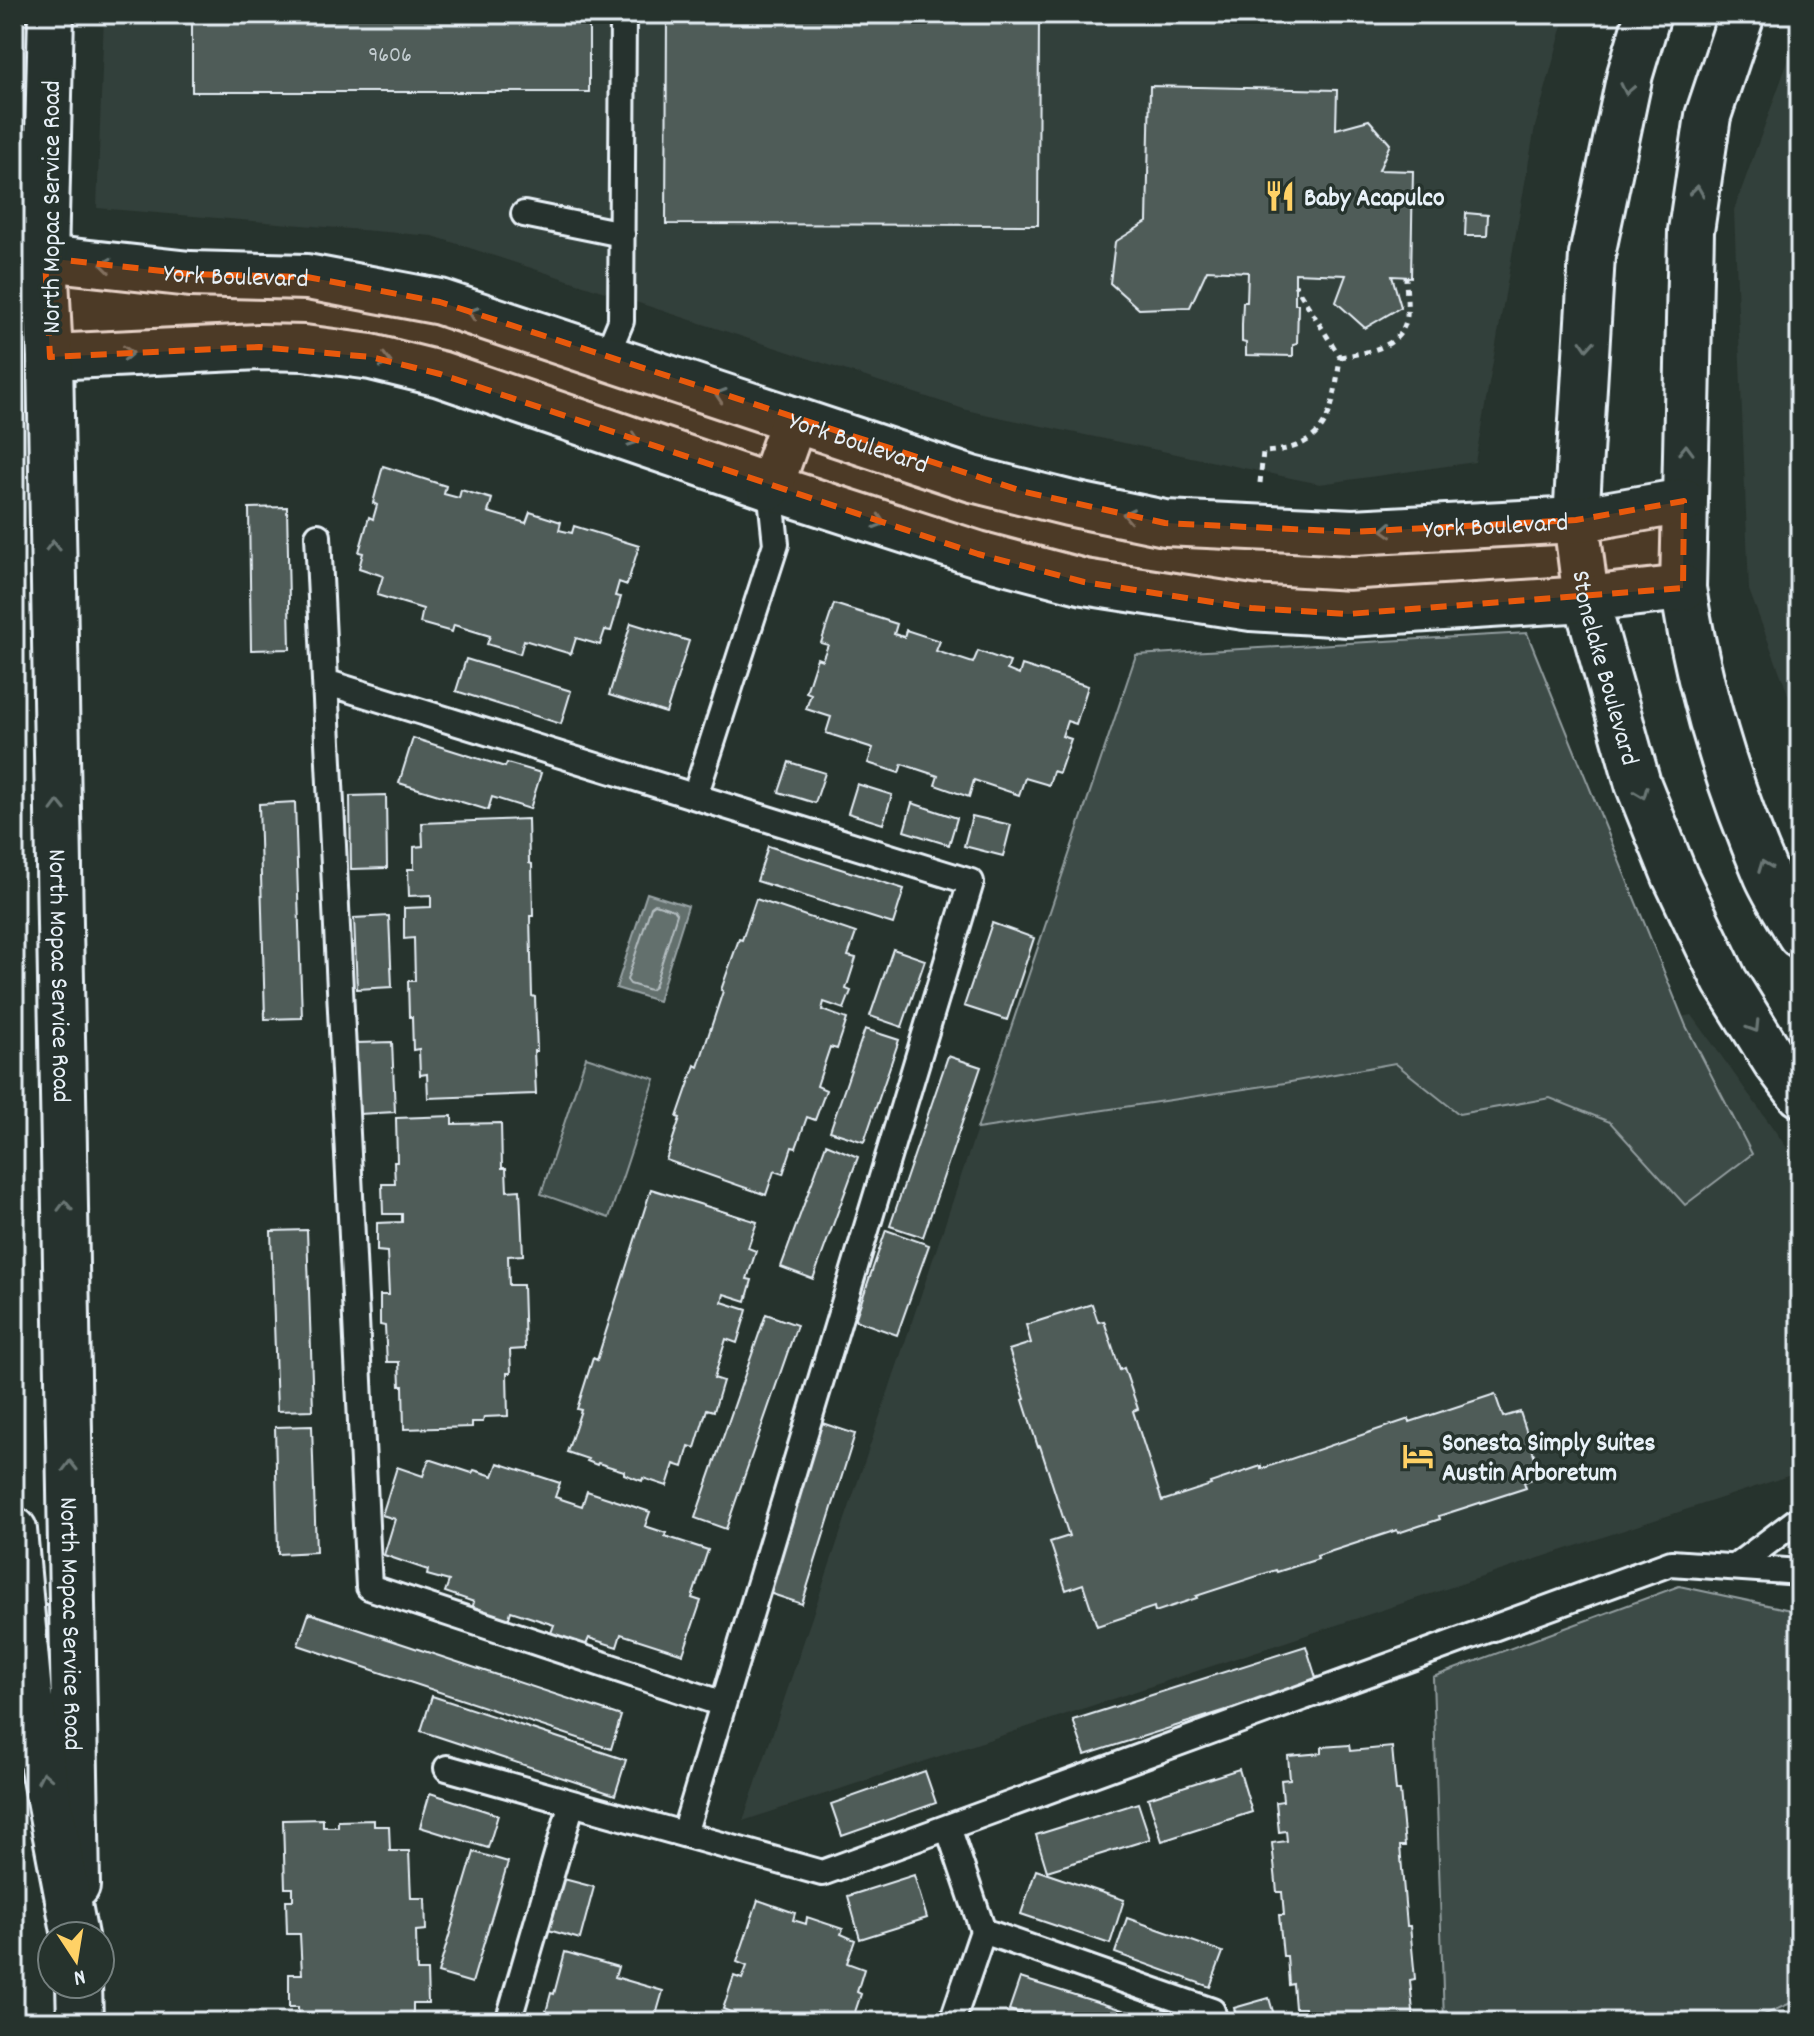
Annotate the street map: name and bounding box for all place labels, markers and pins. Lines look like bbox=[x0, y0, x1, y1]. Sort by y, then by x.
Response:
restaurant icon: Baby Acapulco bbox=[1263, 179, 1297, 213]
place label: Baby Acapulco bbox=[1304, 181, 1445, 218]
place label: Sonesta Simply Suites Austin Arboretum bbox=[1442, 1426, 1655, 1493]
hotel icon: Sonesta Simply Suites Austin Arboretum bbox=[1401, 1439, 1435, 1473]

